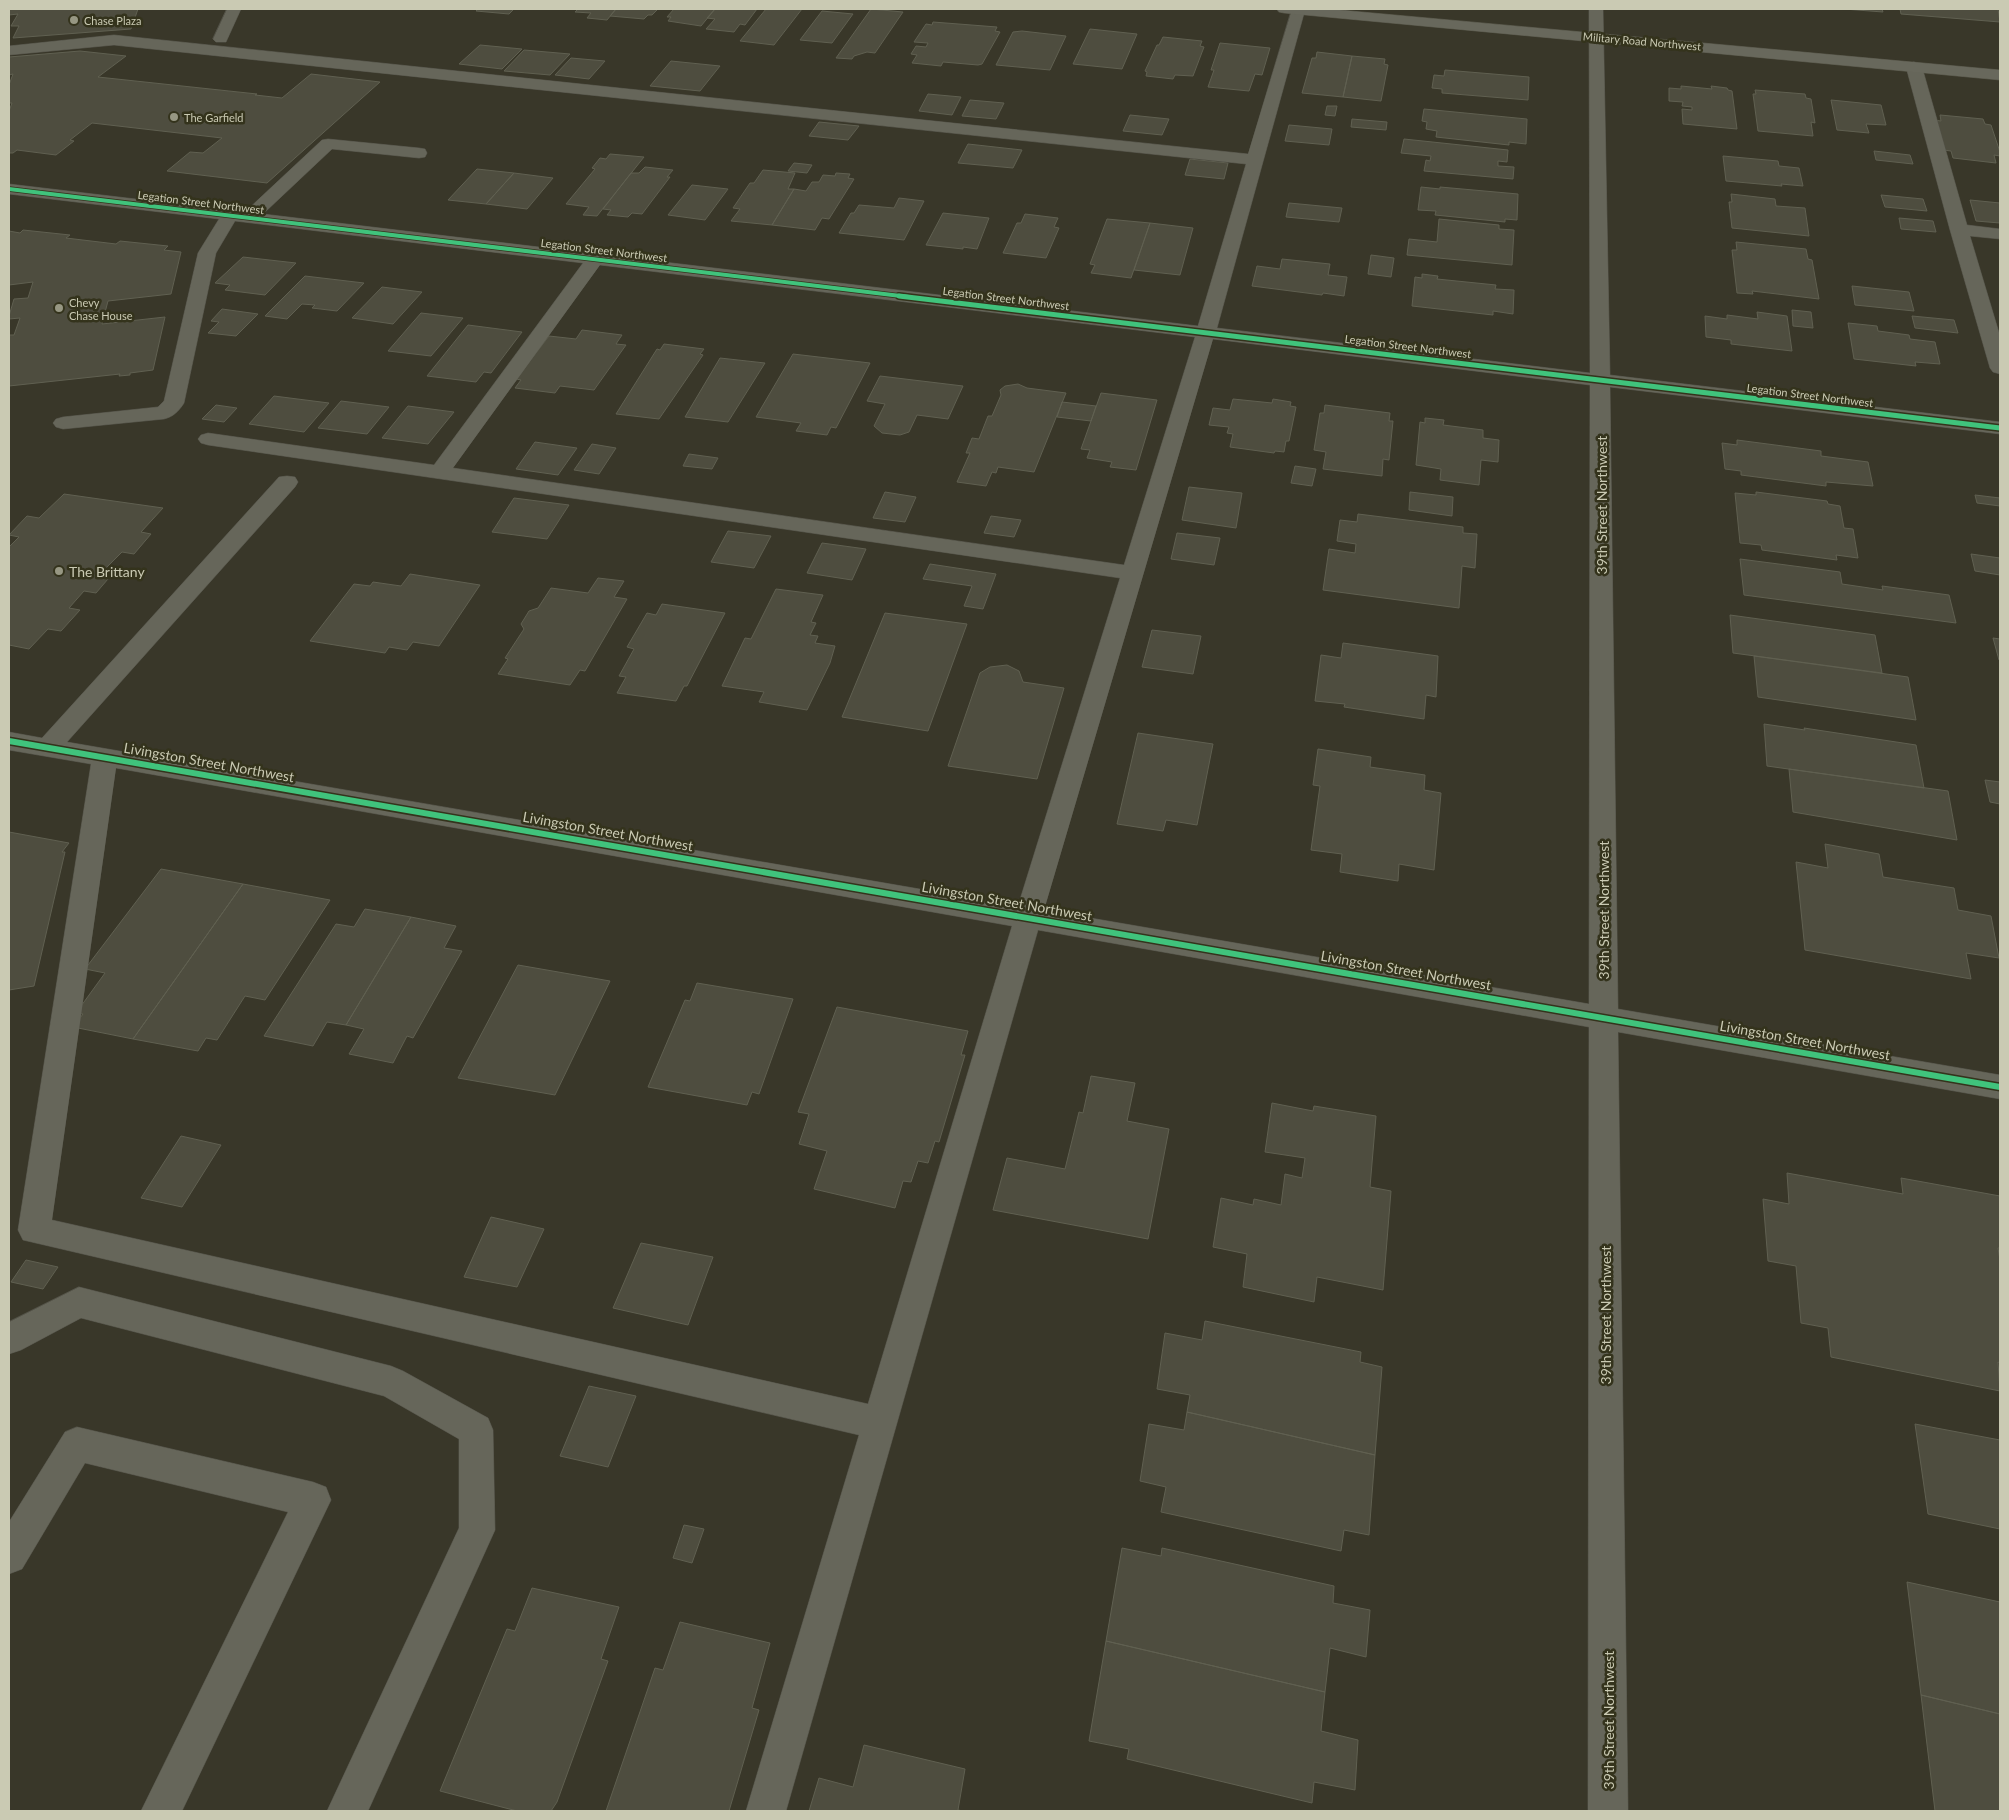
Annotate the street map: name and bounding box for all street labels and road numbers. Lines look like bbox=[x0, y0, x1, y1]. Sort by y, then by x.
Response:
street label: Military Road Northwest bbox=[1582, 29, 1702, 53]
street label: Legation Street Northwest bbox=[137, 188, 265, 216]
street label: Legation Street Northwest bbox=[540, 236, 668, 264]
street label: Legation Street Northwest bbox=[942, 284, 1070, 312]
street label: Legation Street Northwest bbox=[1344, 332, 1472, 360]
street label: Legation Street Northwest bbox=[1746, 381, 1874, 409]
street label: 39th Street Northwest bbox=[1593, 436, 1610, 574]
street label: Livingston Street Northwest bbox=[122, 739, 296, 785]
street label: Livingston Street Northwest bbox=[521, 808, 695, 854]
street label: 39th Street Northwest bbox=[1595, 841, 1612, 979]
street label: Livingston Street Northwest bbox=[920, 878, 1094, 924]
street label: Livingston Street Northwest bbox=[1319, 947, 1493, 993]
street label: Livingston Street Northwest bbox=[1718, 1017, 1892, 1063]
street label: 39th Street Northwest bbox=[1597, 1246, 1614, 1384]
street label: 39th Street Northwest bbox=[1600, 1651, 1617, 1789]

